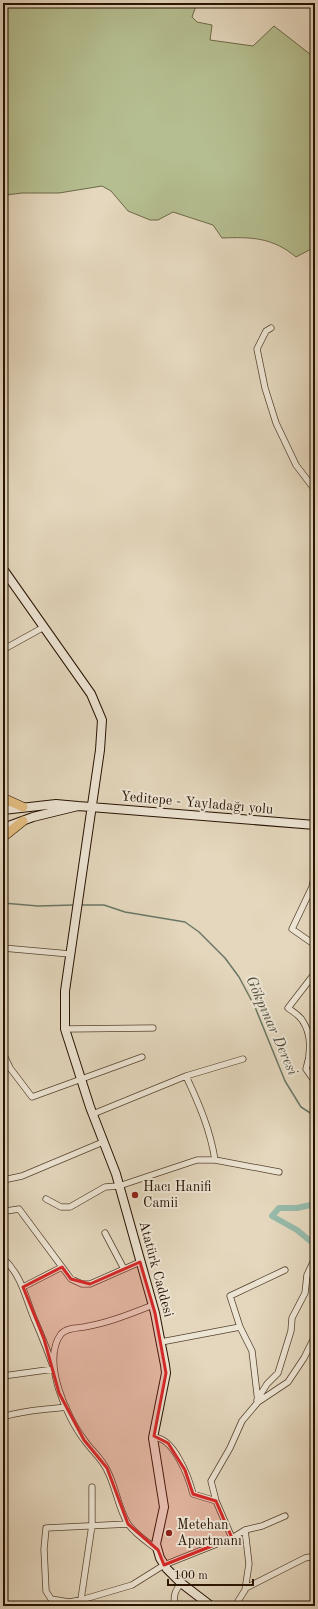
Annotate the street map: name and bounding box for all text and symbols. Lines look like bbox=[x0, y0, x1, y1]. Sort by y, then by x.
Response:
street label: Yeditepe - Yayladağı yolu bbox=[120, 789, 274, 817]
water label: Gökpınar Deresi bbox=[242, 974, 300, 1078]
place label: Hacı Hanifi Camii bbox=[143, 1180, 211, 1210]
marker: Hacı Hanifi Camii bbox=[130, 1190, 140, 1200]
street label: Atatürk Caddesi bbox=[136, 1219, 176, 1319]
place label: Metehan Apartmanı bbox=[177, 1518, 242, 1548]
marker: Metehan Apartmanı bbox=[164, 1528, 174, 1538]
scale bar bbox=[168, 1561, 253, 1587]
text: 100 m bbox=[174, 1570, 208, 1582]

